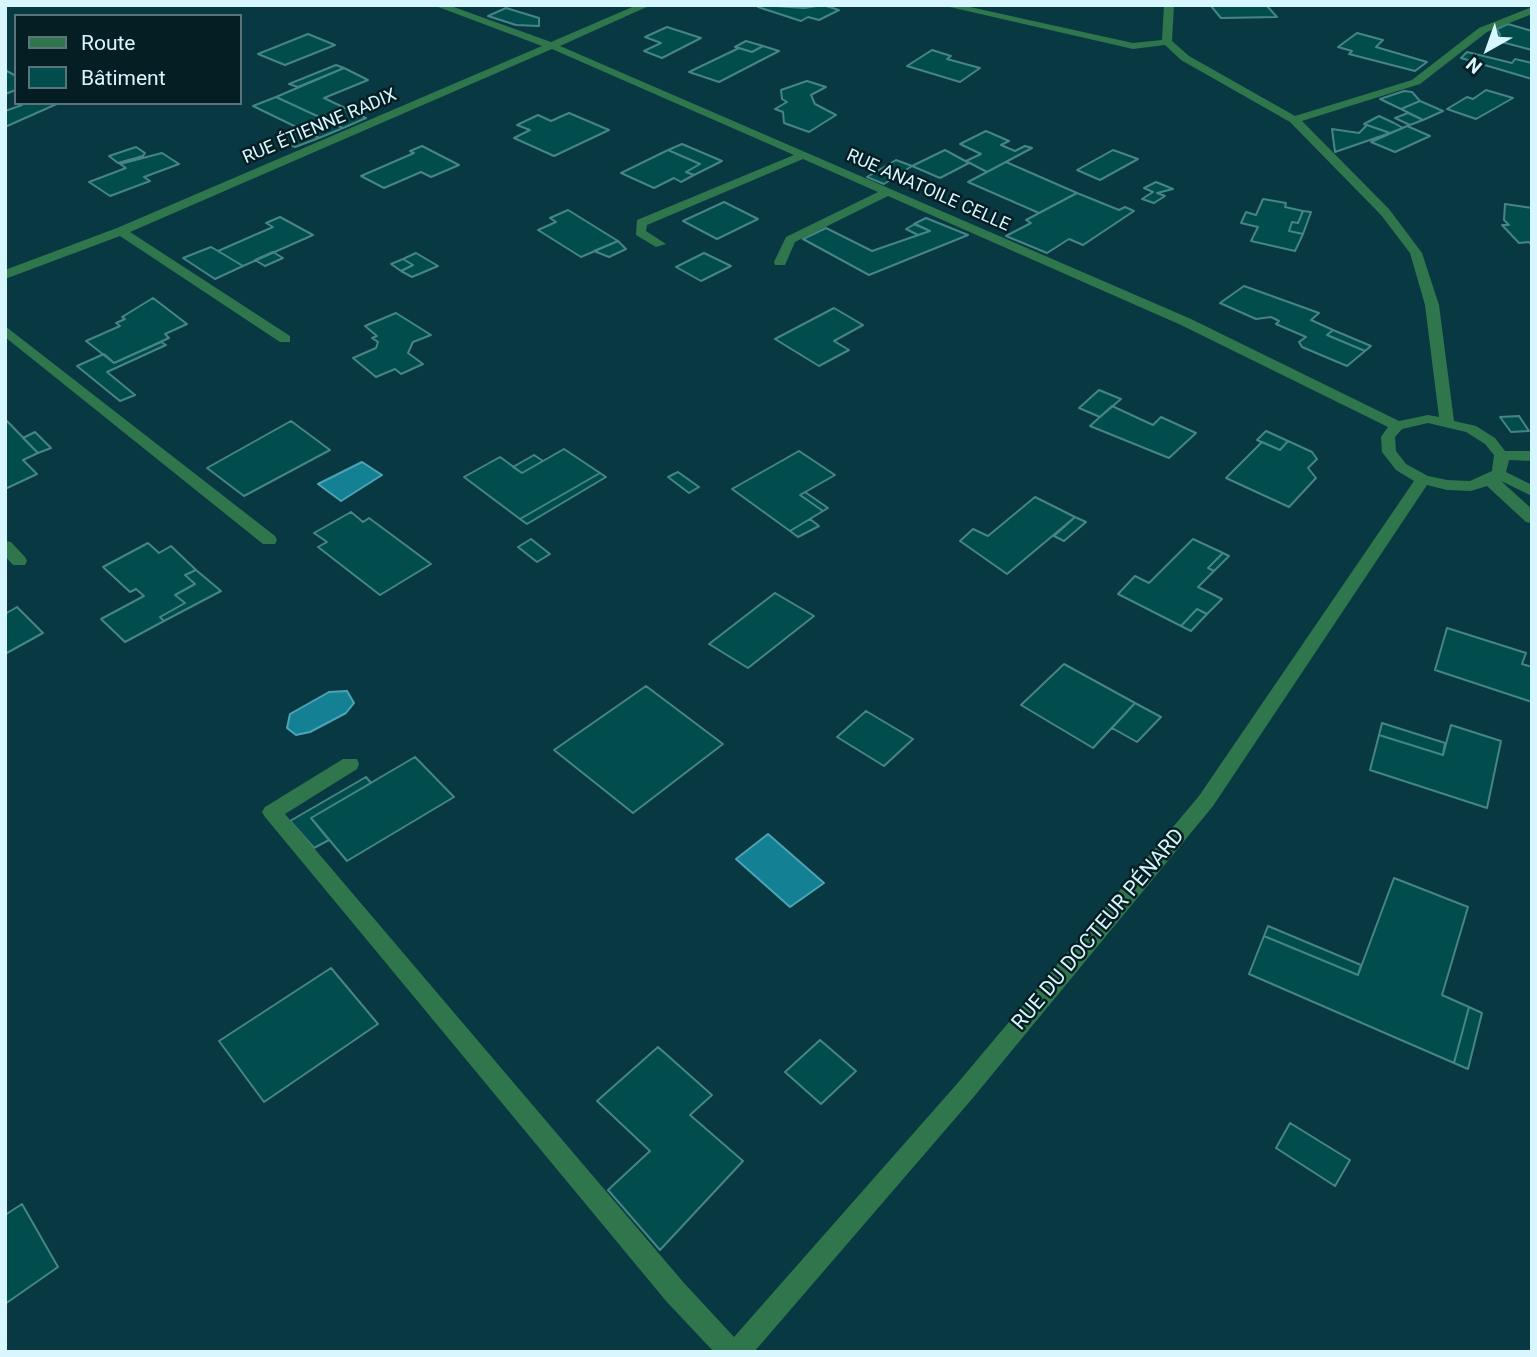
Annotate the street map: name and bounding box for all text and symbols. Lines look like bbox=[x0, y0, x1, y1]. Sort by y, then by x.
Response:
legend bbox=[14, 14, 242, 105]
north arrow bbox=[1453, 14, 1523, 84]
text: Route bbox=[81, 31, 136, 55]
text: N bbox=[1462, 52, 1487, 79]
text: Bâtiment bbox=[81, 66, 166, 90]
street label: RUE ÉTIENNE RADIX bbox=[240, 85, 400, 169]
street label: RUE ANATOILE CELLE bbox=[843, 145, 1013, 237]
street label: RUE DU DOCTEUR PÉNARD bbox=[1007, 824, 1191, 1036]

